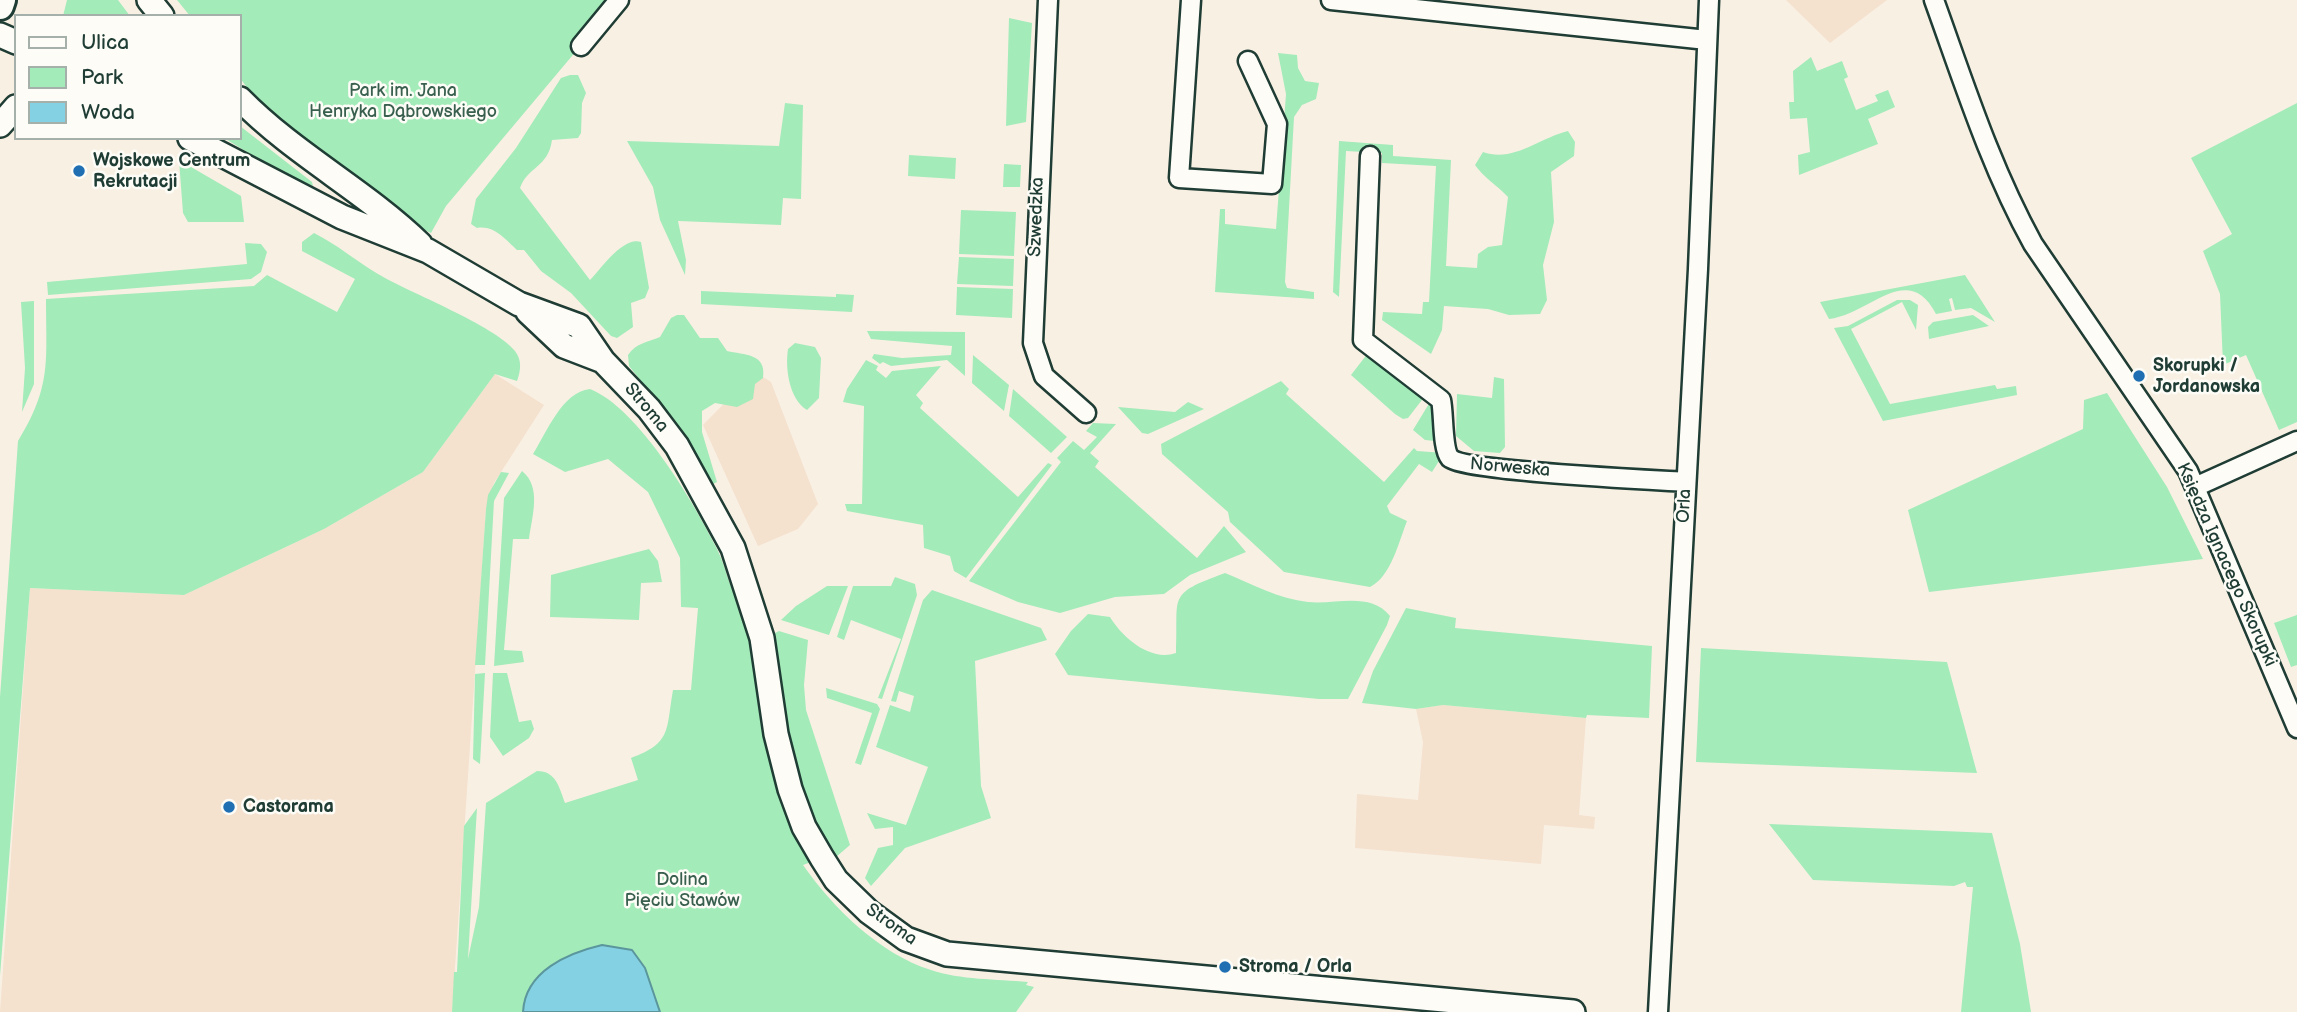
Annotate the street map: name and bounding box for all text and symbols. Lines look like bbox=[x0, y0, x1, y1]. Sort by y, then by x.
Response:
legend bbox=[14, 14, 242, 140]
text: Ulica bbox=[81, 30, 129, 55]
text: Park bbox=[81, 65, 123, 90]
park label: Park im. Jana Henryka Dąbrowskiego bbox=[309, 80, 497, 122]
text: Woda bbox=[81, 100, 135, 125]
place label: Wojskowe Centrum Rekrutacji bbox=[93, 150, 250, 192]
marker: Wojskowe Centrum Rekrutacji bbox=[71, 163, 87, 179]
street label: Szwedzka bbox=[1025, 177, 1049, 257]
place label: Skorupki / Jordanowska bbox=[2153, 355, 2260, 398]
marker: Skorupki / Jordanowska bbox=[2131, 368, 2147, 384]
street label: Stroma bbox=[619, 379, 673, 437]
street label: Norweska bbox=[1469, 454, 1551, 482]
street label: Księdza Ignacego Skorupki bbox=[2171, 460, 2281, 670]
street label: Orla bbox=[1673, 488, 1697, 524]
place label: Castorama bbox=[243, 796, 334, 818]
marker: Castorama bbox=[221, 799, 237, 815]
park label: Dolina Pięciu Stawów bbox=[624, 869, 740, 912]
street label: Stroma bbox=[861, 900, 921, 950]
place label: Stroma / Orla bbox=[1239, 956, 1352, 978]
marker: Stroma / Orla bbox=[1217, 959, 1233, 975]

